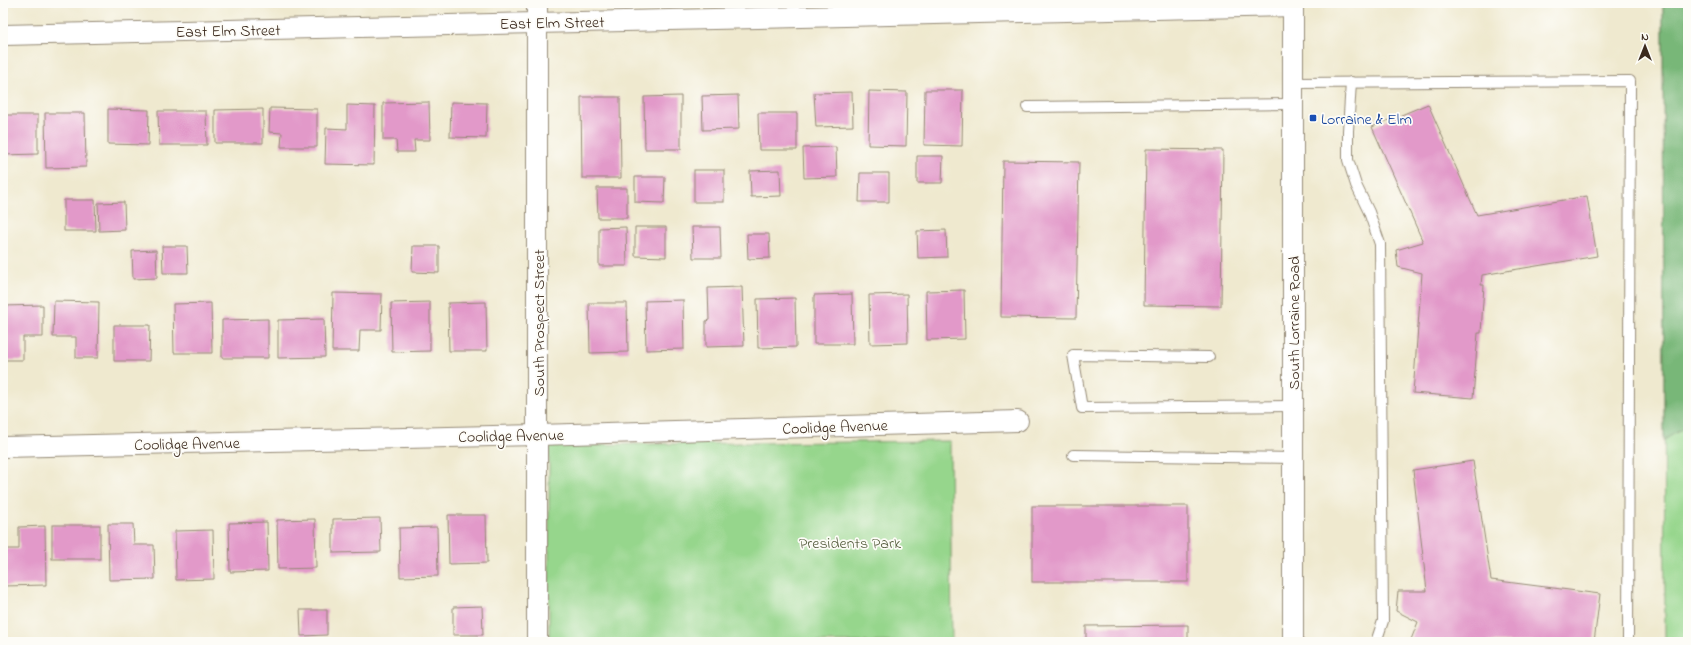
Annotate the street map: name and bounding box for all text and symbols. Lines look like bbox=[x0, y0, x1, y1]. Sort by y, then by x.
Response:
street label: East Elm Street bbox=[499, 11, 605, 37]
street label: East Elm Street bbox=[175, 19, 281, 45]
north arrow bbox=[1625, 26, 1665, 66]
text: N bbox=[1641, 29, 1649, 45]
place label: Lorraine & Elm bbox=[1321, 108, 1412, 132]
marker: Lorraine & Elm bbox=[1308, 113, 1318, 123]
street label: South Prospect Street bbox=[528, 249, 552, 397]
street label: South Lorraine Road bbox=[1283, 256, 1307, 390]
street label: Coolidge Avenue bbox=[782, 414, 889, 442]
street label: Coolidge Avenue bbox=[458, 424, 565, 450]
street label: Coolidge Avenue bbox=[134, 432, 241, 458]
park label: Presidents Park bbox=[799, 532, 902, 556]

